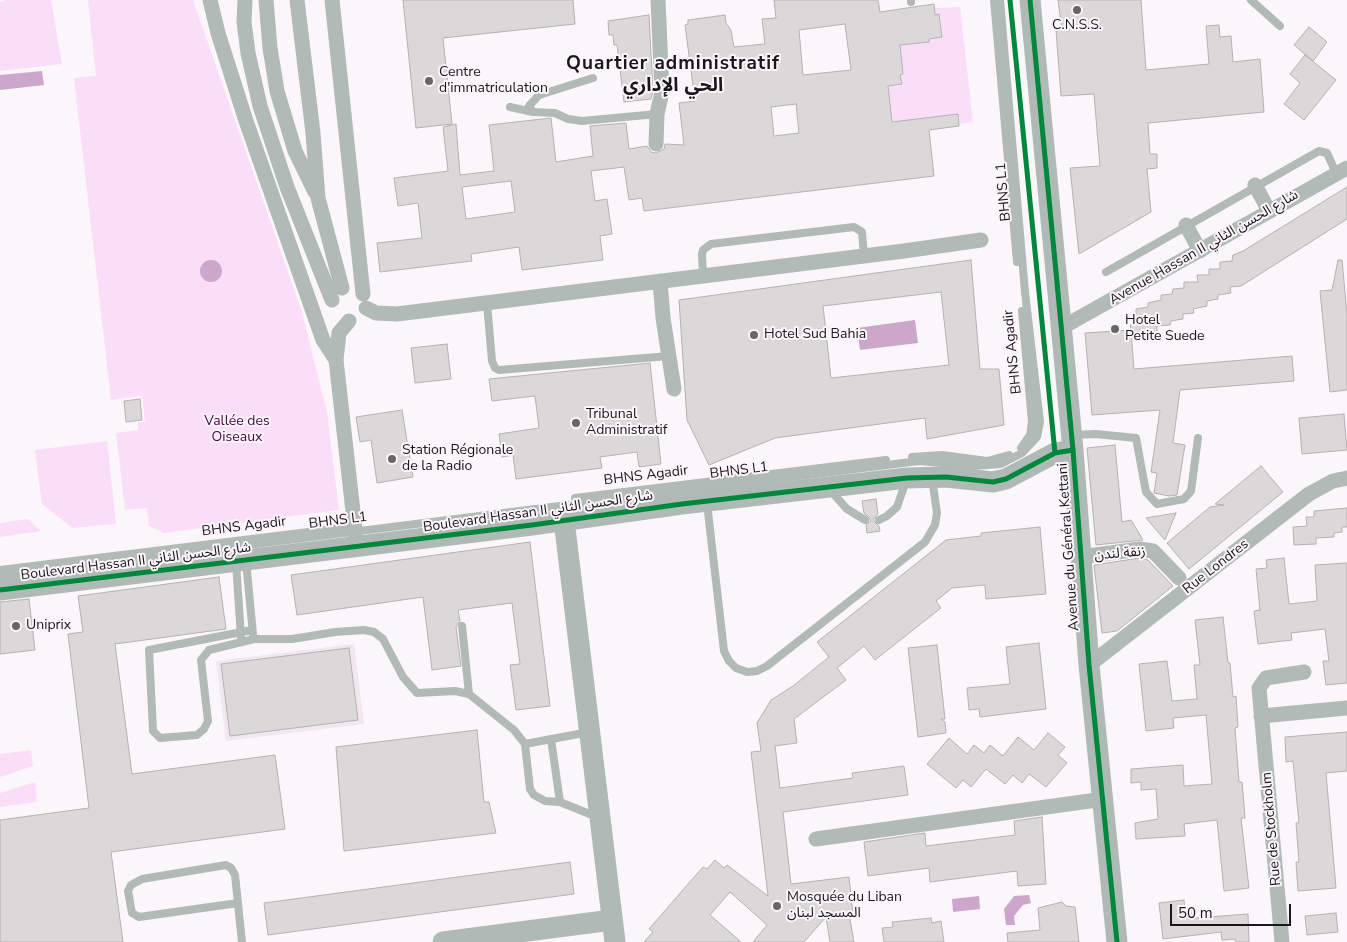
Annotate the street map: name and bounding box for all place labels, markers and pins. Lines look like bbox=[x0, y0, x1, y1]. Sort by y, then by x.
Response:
marker: C.N.S.S. bbox=[1071, 4, 1083, 16]
place label: C.N.S.S. bbox=[1052, 18, 1102, 34]
place label: Centre d'immatriculation bbox=[439, 65, 548, 98]
marker: Centre d'immatriculation bbox=[423, 75, 435, 87]
place label: Hotel Petite Suede bbox=[1125, 313, 1205, 346]
marker: Hotel Petite Suede bbox=[1109, 323, 1121, 335]
place label: Hotel Sud Bahia bbox=[764, 327, 866, 343]
marker: Hotel Sud Bahia bbox=[748, 329, 760, 341]
place label: Tribunal Administratif bbox=[586, 407, 667, 440]
marker: Tribunal Administratif bbox=[570, 417, 582, 429]
place label: Station Régionale de la Radio bbox=[402, 443, 513, 476]
marker: Station Régionale de la Radio bbox=[386, 453, 398, 465]
place label: Uniprix bbox=[26, 618, 71, 634]
marker: Uniprix bbox=[10, 620, 22, 632]
place label: Mosquée du Liban المسجد لبنان bbox=[787, 890, 902, 922]
marker: Mosquée du Liban المسجد لبنان bbox=[771, 900, 783, 912]

